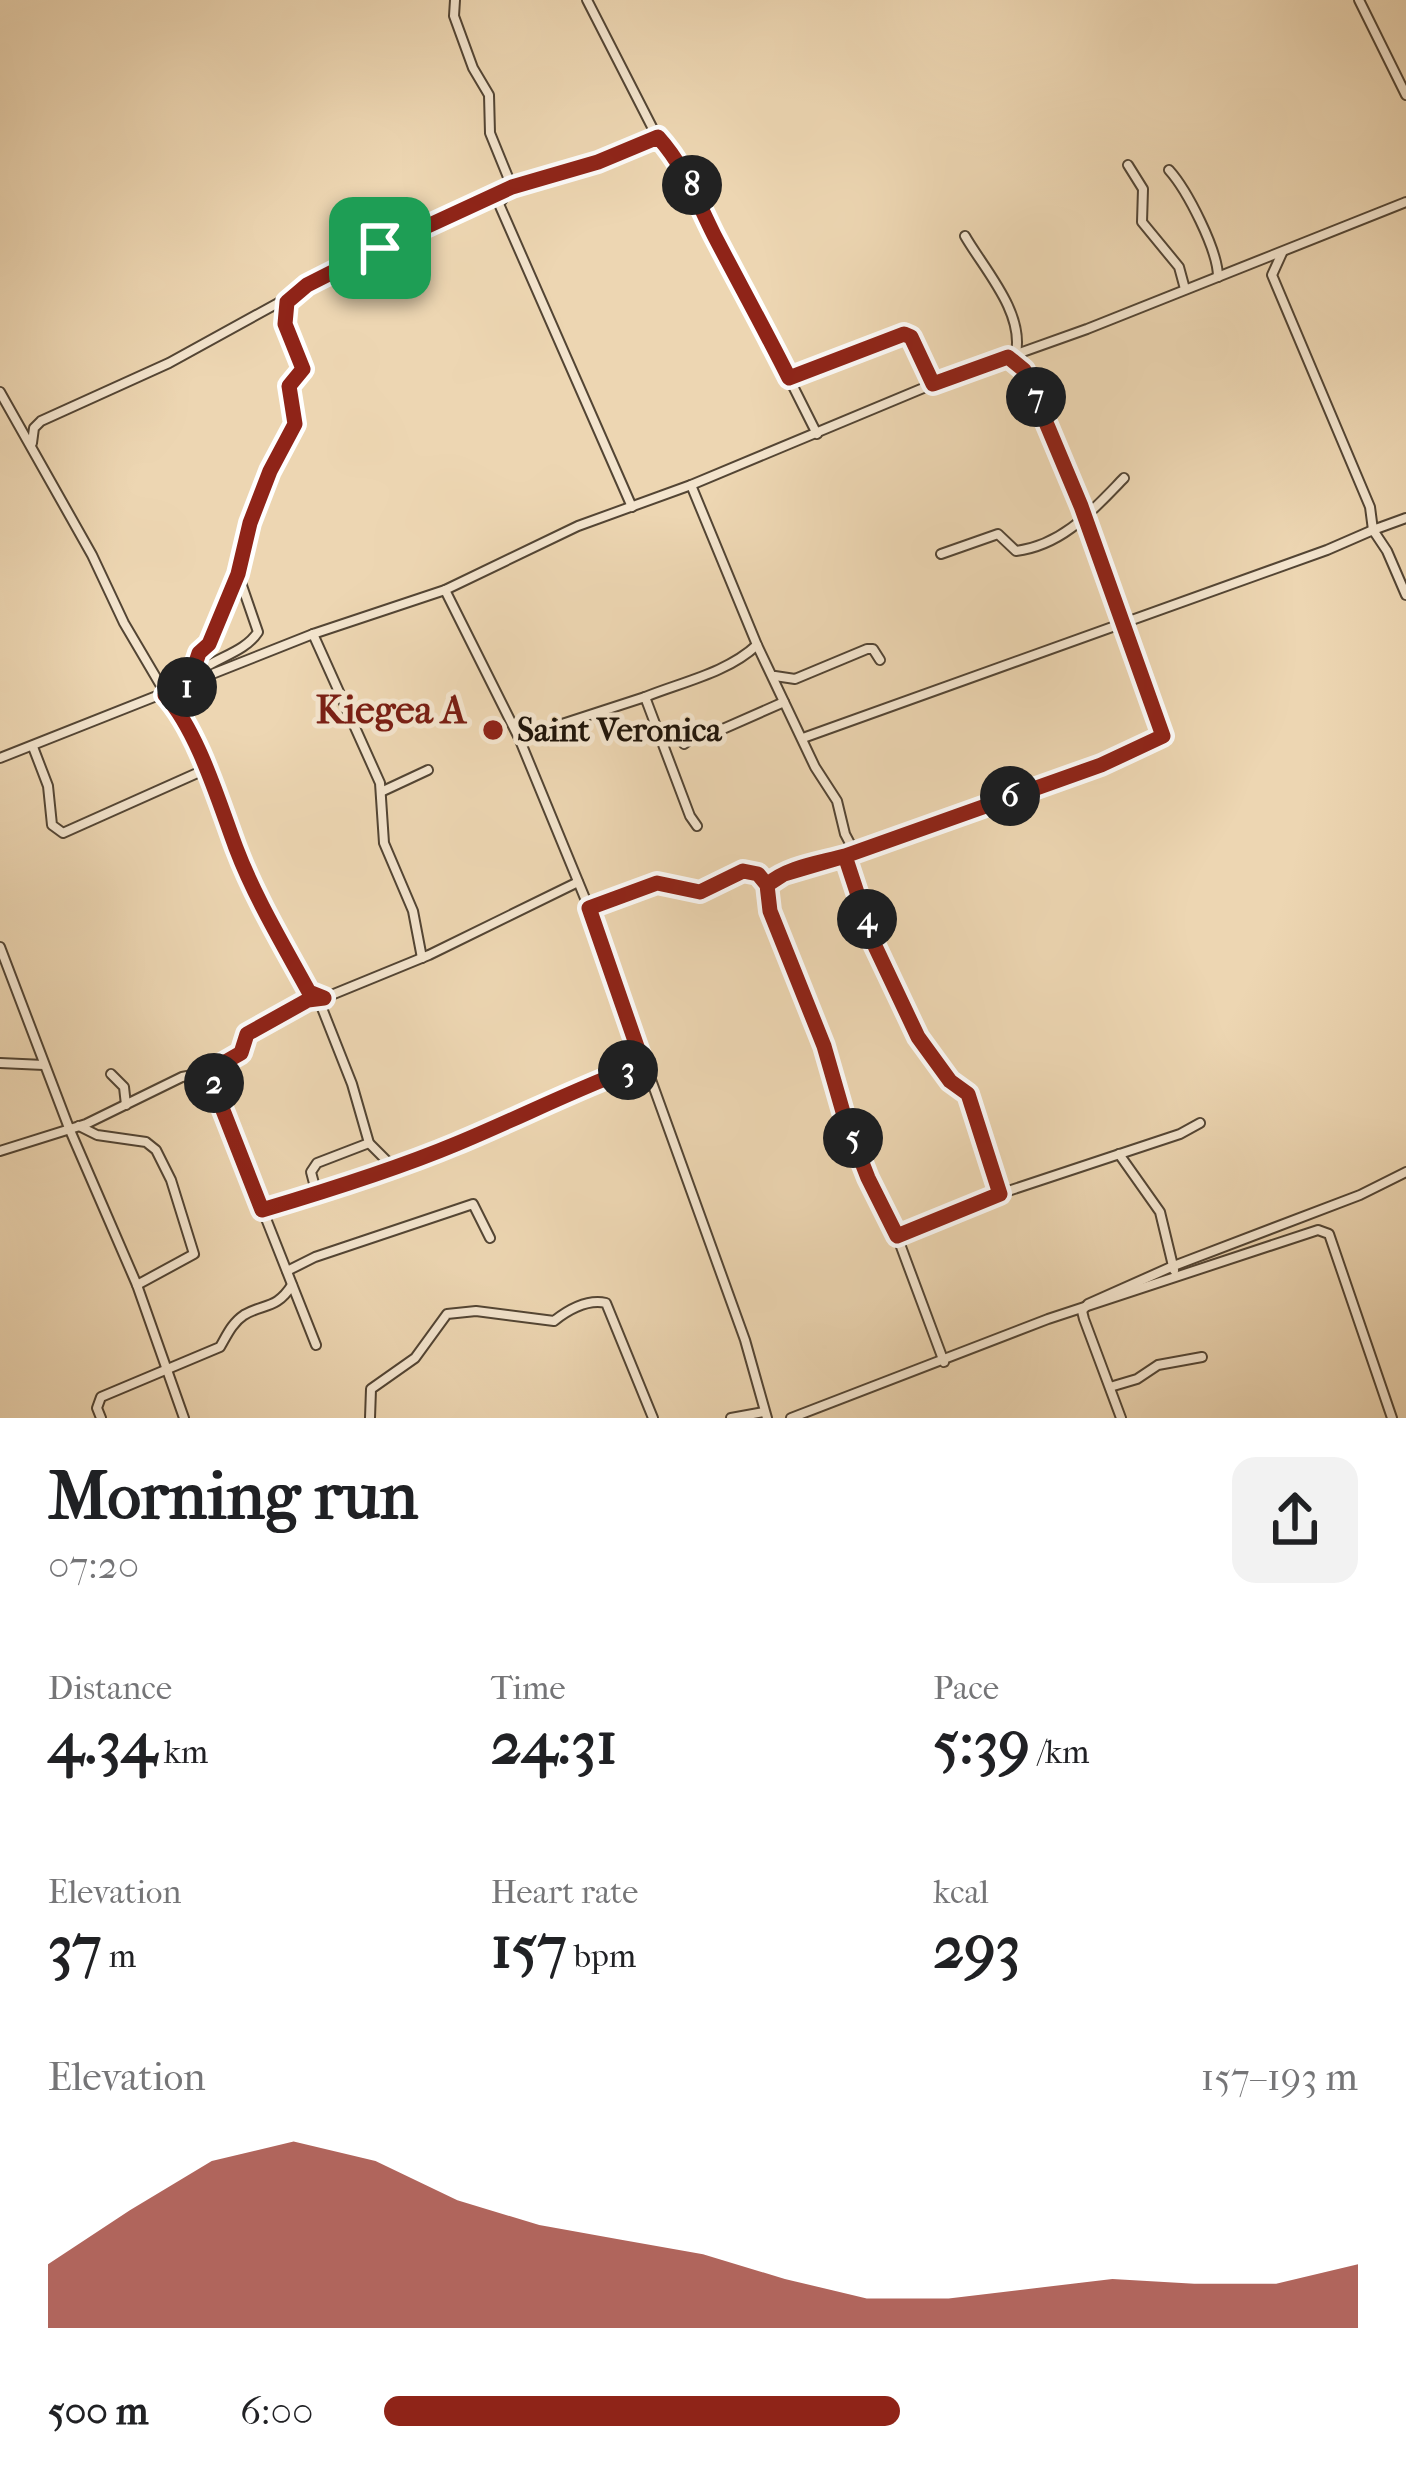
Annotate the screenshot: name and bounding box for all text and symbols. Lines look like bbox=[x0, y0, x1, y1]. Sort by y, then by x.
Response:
pin: 8 bbox=[662, 155, 722, 215]
text: 8 bbox=[684, 165, 700, 204]
pin bbox=[329, 197, 431, 299]
icon: arrive bbox=[347, 215, 413, 281]
pin: 7 bbox=[1006, 367, 1066, 427]
text: 7 bbox=[1028, 377, 1044, 416]
pin: 1 bbox=[157, 657, 217, 717]
text: 1 bbox=[181, 667, 193, 706]
district label: Kiegea A bbox=[316, 687, 468, 733]
place label: Saint Veronica bbox=[517, 711, 723, 750]
marker: Saint Veronica bbox=[480, 717, 506, 743]
pin: 6 bbox=[980, 766, 1040, 826]
text: 6 bbox=[1001, 776, 1019, 815]
pin: 4 bbox=[837, 889, 897, 949]
text: 4 bbox=[857, 899, 877, 938]
pin: 3 bbox=[598, 1040, 658, 1100]
text: 3 bbox=[621, 1050, 635, 1089]
pin: 2 bbox=[184, 1053, 244, 1113]
text: 2 bbox=[206, 1063, 222, 1102]
pin: 5 bbox=[823, 1108, 883, 1168]
text: 5 bbox=[846, 1118, 860, 1157]
button: share bbox=[1232, 1457, 1358, 1583]
text: Morning run bbox=[48, 1458, 418, 1535]
text: 07:20 bbox=[48, 1542, 139, 1588]
text: Distance bbox=[48, 1669, 172, 1708]
text: Time bbox=[491, 1669, 566, 1708]
text: Pace bbox=[933, 1669, 999, 1708]
text: 4.34 bbox=[48, 1708, 157, 1779]
text: 24:31 bbox=[491, 1708, 617, 1779]
text: 5:39 bbox=[933, 1708, 1030, 1779]
text: km bbox=[157, 1733, 208, 1772]
text: /km bbox=[1030, 1733, 1089, 1772]
text: Elevation bbox=[48, 1873, 181, 1912]
text: Heart rate bbox=[491, 1873, 638, 1912]
text: kcal bbox=[933, 1873, 989, 1912]
text: 37 bbox=[48, 1912, 102, 1983]
text: 157 bbox=[491, 1912, 567, 1983]
text: 293 bbox=[933, 1912, 1020, 1983]
text: m bbox=[102, 1937, 136, 1976]
text: bpm bbox=[567, 1937, 636, 1976]
text: Elevation bbox=[48, 2054, 206, 2100]
text: 157–193 m bbox=[1200, 2054, 1358, 2100]
text: 500 m bbox=[48, 2388, 149, 2434]
text: 6:00 bbox=[240, 2388, 314, 2434]

